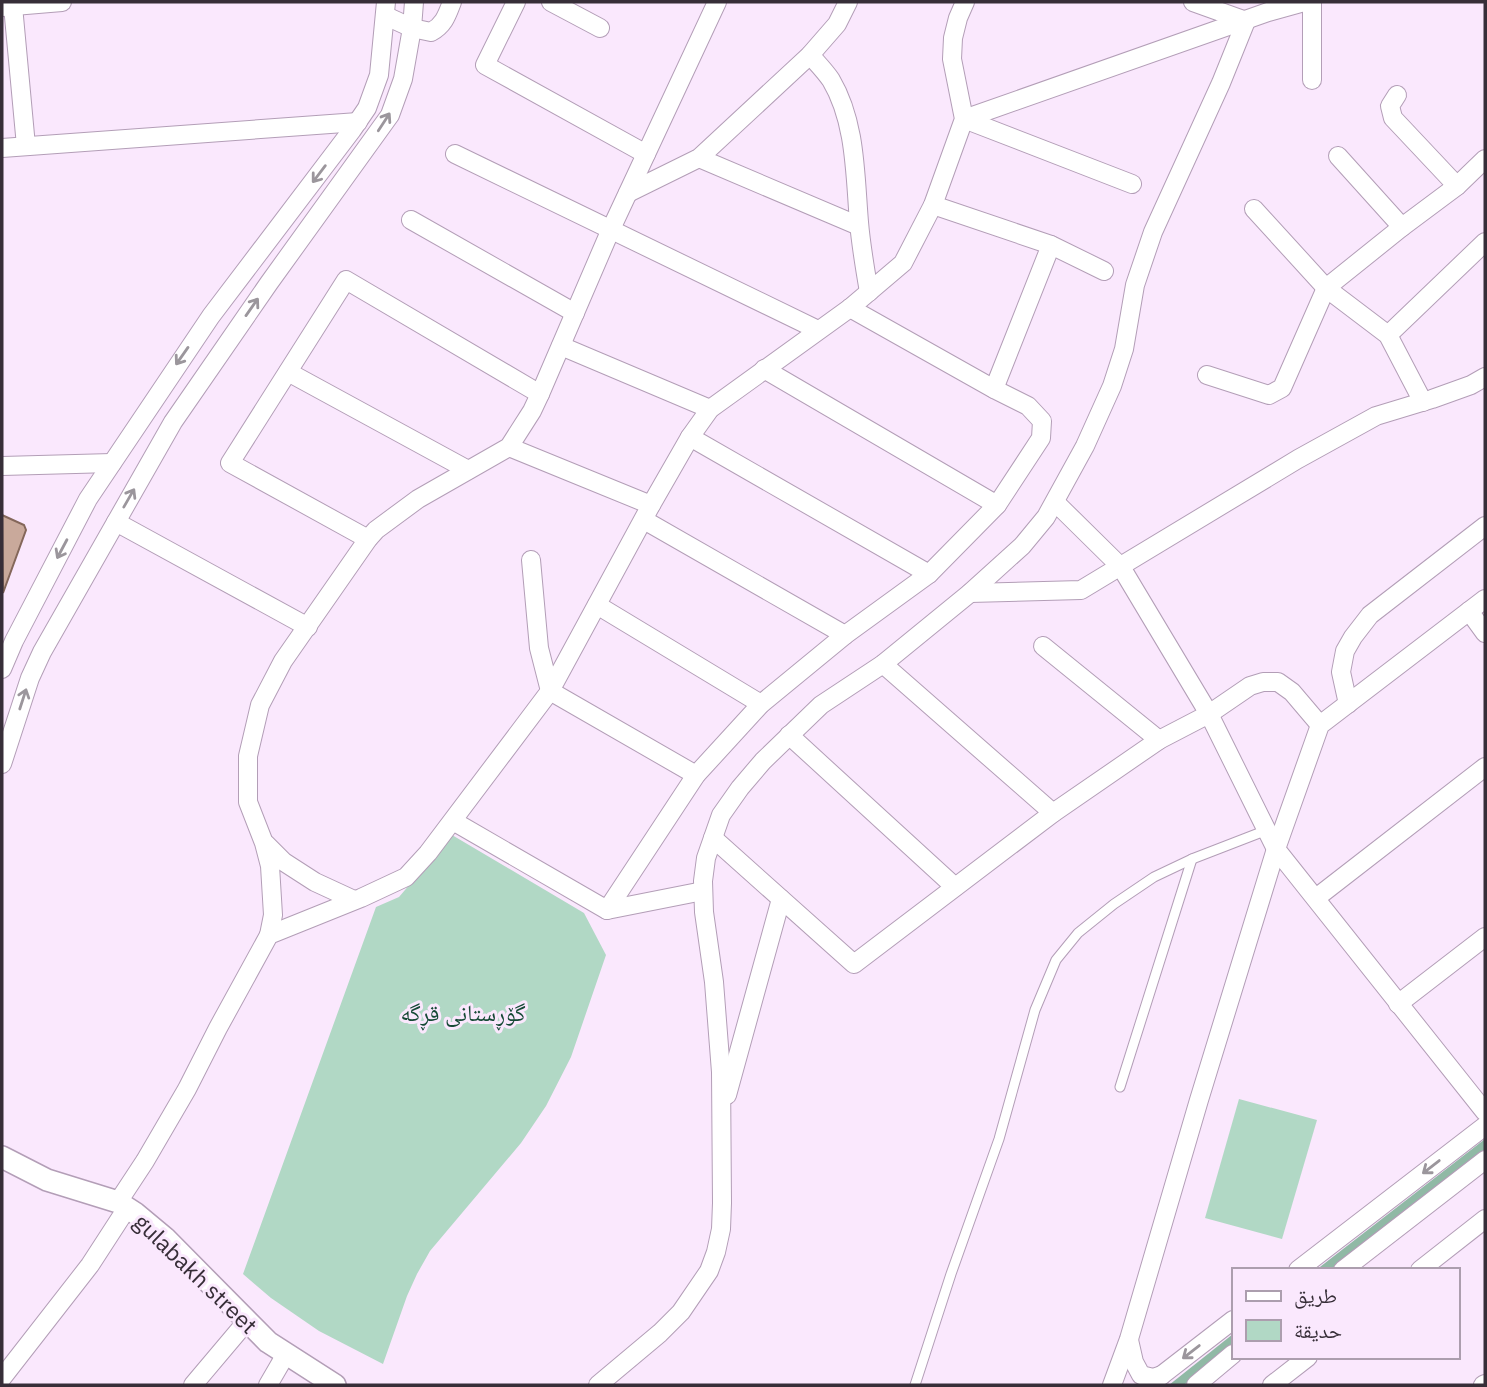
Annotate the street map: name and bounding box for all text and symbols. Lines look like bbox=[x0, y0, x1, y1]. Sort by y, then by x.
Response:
one-way arrow bbox=[377, 113, 391, 132]
one-way arrow bbox=[311, 164, 326, 183]
one-way arrow bbox=[245, 298, 259, 317]
one-way arrow bbox=[175, 346, 189, 366]
one-way arrow bbox=[123, 489, 137, 509]
one-way arrow bbox=[55, 538, 68, 559]
one-way arrow bbox=[17, 688, 30, 710]
park label: گۆڕستانی قڕگە bbox=[401, 997, 526, 1031]
one-way arrow bbox=[1422, 1160, 1441, 1175]
street label: gulabakh street bbox=[128, 1206, 264, 1340]
legend bbox=[1232, 1268, 1459, 1359]
text: طريق bbox=[1294, 1281, 1337, 1309]
text: حديقة bbox=[1294, 1316, 1342, 1344]
one-way arrow bbox=[1182, 1345, 1201, 1360]

